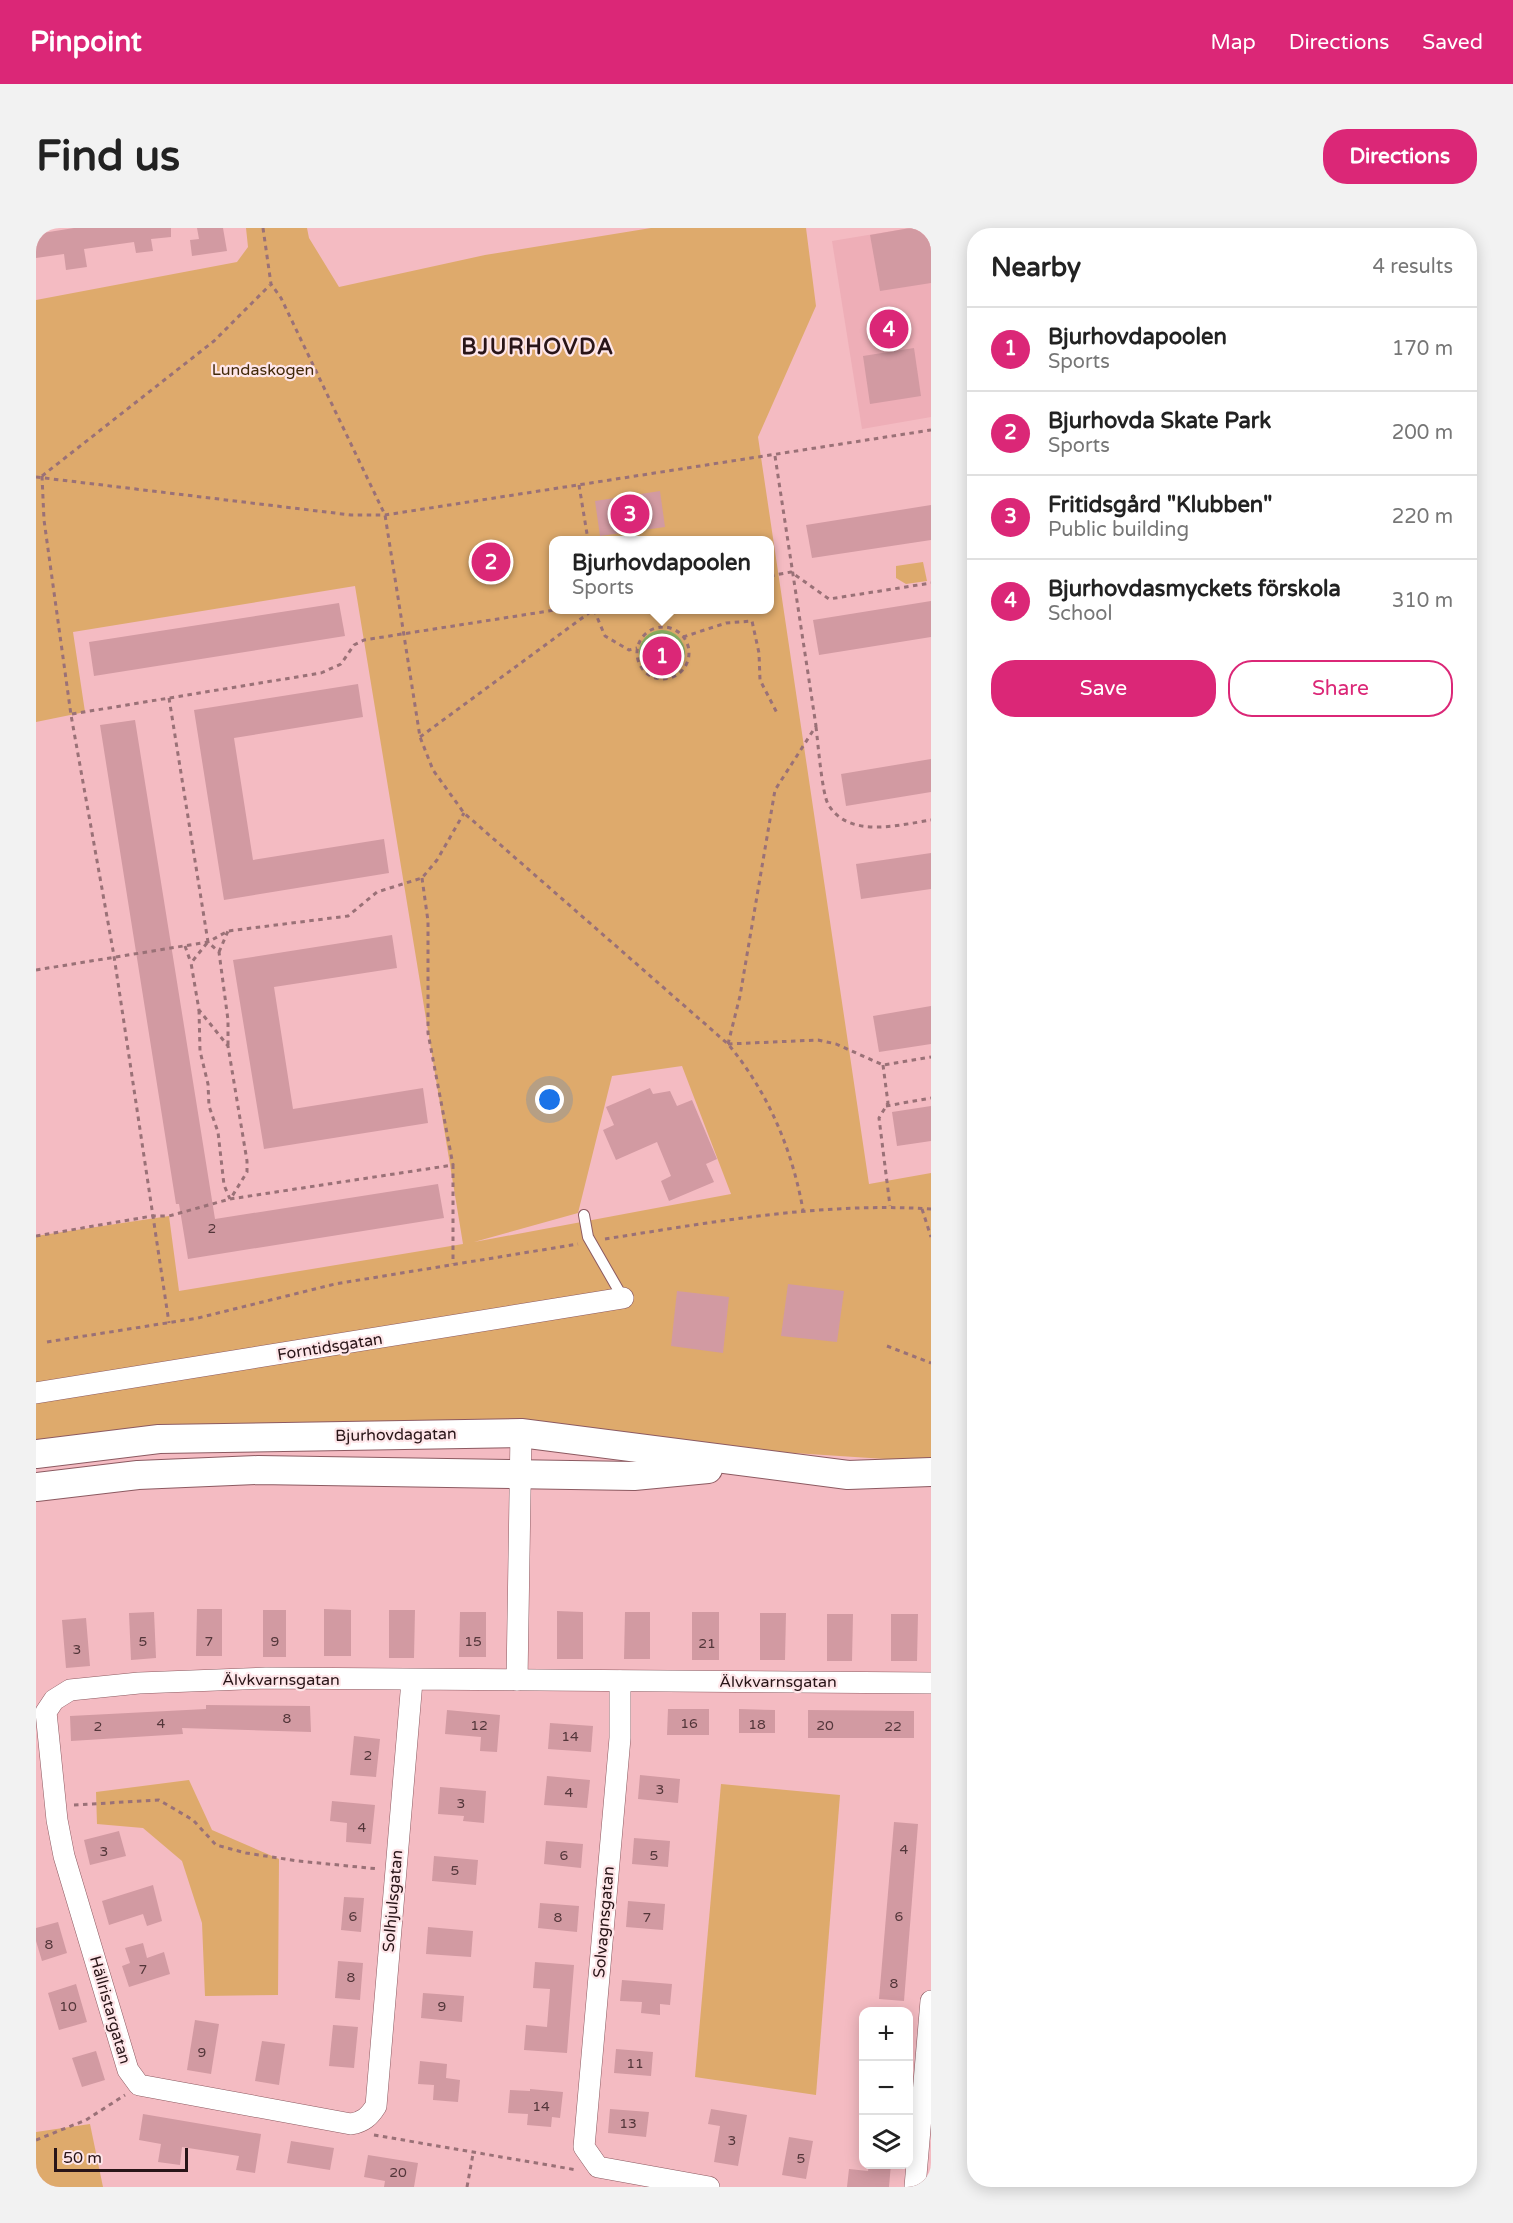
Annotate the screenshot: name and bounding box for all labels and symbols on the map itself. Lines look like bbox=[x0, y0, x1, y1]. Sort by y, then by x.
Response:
pin: 4 bbox=[870, 306, 908, 352]
district label: BJURHOVDA bbox=[461, 334, 615, 360]
park label: Lundaskogen bbox=[212, 360, 314, 380]
pin: 3 bbox=[610, 492, 650, 536]
pin: 2 bbox=[472, 540, 510, 584]
pin: 1 bbox=[642, 634, 682, 678]
your location bbox=[535, 1085, 564, 1114]
house number: 2 bbox=[208, 1220, 216, 1237]
street label: Forntidsgatan bbox=[276, 1329, 384, 1365]
street label: Bjurhovdagatan bbox=[335, 1424, 457, 1446]
house number: 5 bbox=[139, 1633, 147, 1650]
house number: 7 bbox=[205, 1633, 213, 1650]
house number: 9 bbox=[271, 1633, 279, 1650]
house number: 15 bbox=[464, 1633, 482, 1650]
house number: 21 bbox=[698, 1635, 716, 1652]
house number: 3 bbox=[73, 1641, 81, 1658]
street label: Älvkvarnsgatan bbox=[222, 1670, 340, 1690]
street label: Älvkvarnsgatan bbox=[719, 1672, 837, 1692]
house number: 8 bbox=[283, 1710, 292, 1727]
house number: 4 bbox=[157, 1715, 166, 1732]
house number: 16 bbox=[680, 1715, 698, 1732]
house number: 18 bbox=[748, 1716, 766, 1733]
house number: 12 bbox=[470, 1717, 488, 1734]
house number: 20 bbox=[816, 1717, 834, 1734]
house number: 2 bbox=[94, 1718, 102, 1735]
house number: 22 bbox=[884, 1718, 902, 1735]
house number: 14 bbox=[561, 1728, 579, 1745]
house number: 2 bbox=[364, 1747, 372, 1764]
house number: 3 bbox=[656, 1781, 664, 1798]
house number: 4 bbox=[565, 1784, 574, 1801]
house number: 3 bbox=[457, 1795, 465, 1812]
house number: 4 bbox=[358, 1819, 367, 1836]
house number: 4 bbox=[900, 1841, 909, 1858]
house number: 3 bbox=[100, 1843, 108, 1860]
house number: 6 bbox=[560, 1847, 569, 1864]
house number: 5 bbox=[650, 1847, 658, 1864]
street label: Solhjulsgatan bbox=[379, 1849, 407, 1953]
house number: 5 bbox=[451, 1862, 459, 1879]
street label: Solvagnsgatan bbox=[589, 1865, 619, 1979]
house number: 6 bbox=[349, 1908, 358, 1925]
house number: 6 bbox=[895, 1908, 904, 1925]
house number: 8 bbox=[554, 1909, 563, 1926]
house number: 7 bbox=[643, 1909, 651, 1926]
house number: 8 bbox=[45, 1936, 54, 1953]
street label: Hällristargatan bbox=[85, 1954, 135, 2066]
house number: 7 bbox=[139, 1961, 147, 1978]
house number: 8 bbox=[347, 1969, 356, 1986]
house number: 8 bbox=[890, 1975, 899, 1992]
house number: 10 bbox=[59, 1998, 77, 2015]
house number: 9 bbox=[438, 1998, 446, 2015]
house number: 9 bbox=[198, 2044, 206, 2061]
house number: 11 bbox=[626, 2055, 644, 2072]
house number: 14 bbox=[532, 2098, 550, 2115]
house number: 13 bbox=[619, 2115, 637, 2132]
house number: 3 bbox=[728, 2132, 736, 2149]
scale bar bbox=[54, 2145, 188, 2172]
house number: 5 bbox=[797, 2150, 805, 2167]
house number: 20 bbox=[389, 2164, 407, 2181]

